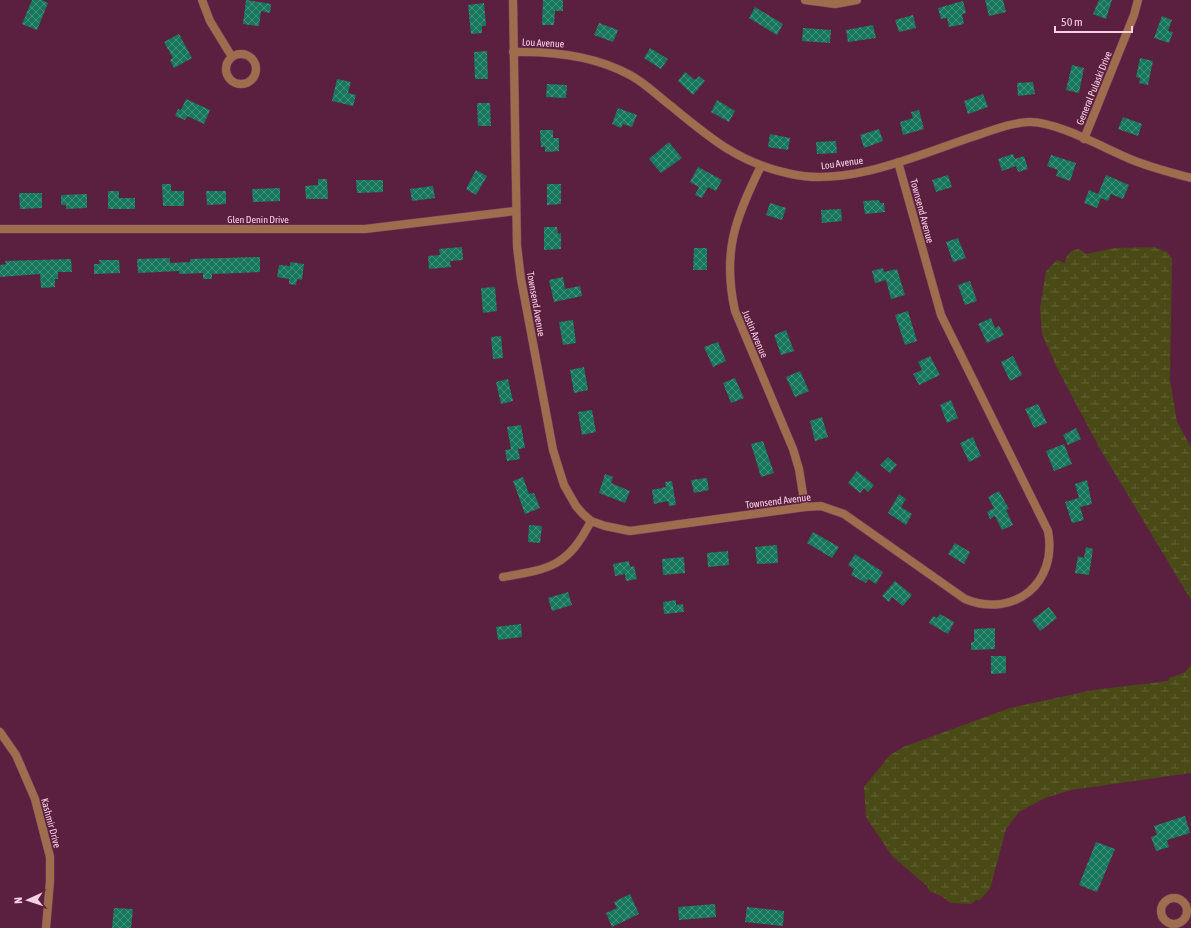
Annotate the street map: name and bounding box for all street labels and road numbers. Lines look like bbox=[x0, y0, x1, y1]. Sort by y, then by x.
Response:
street label: Lou Avenue bbox=[522, 36, 565, 50]
street label: General Pulaski Drive bbox=[1074, 49, 1114, 126]
street label: Lou Avenue bbox=[820, 155, 864, 171]
street label: Townsend Avenue bbox=[908, 178, 936, 245]
street label: Glen Denin Drive bbox=[227, 214, 289, 225]
street label: Townsend Avenue bbox=[525, 271, 547, 338]
street label: Justin Avenue bbox=[740, 309, 770, 360]
street label: Townsend Avenue bbox=[745, 491, 812, 510]
street label: Kashmir Drive bbox=[39, 797, 63, 849]

